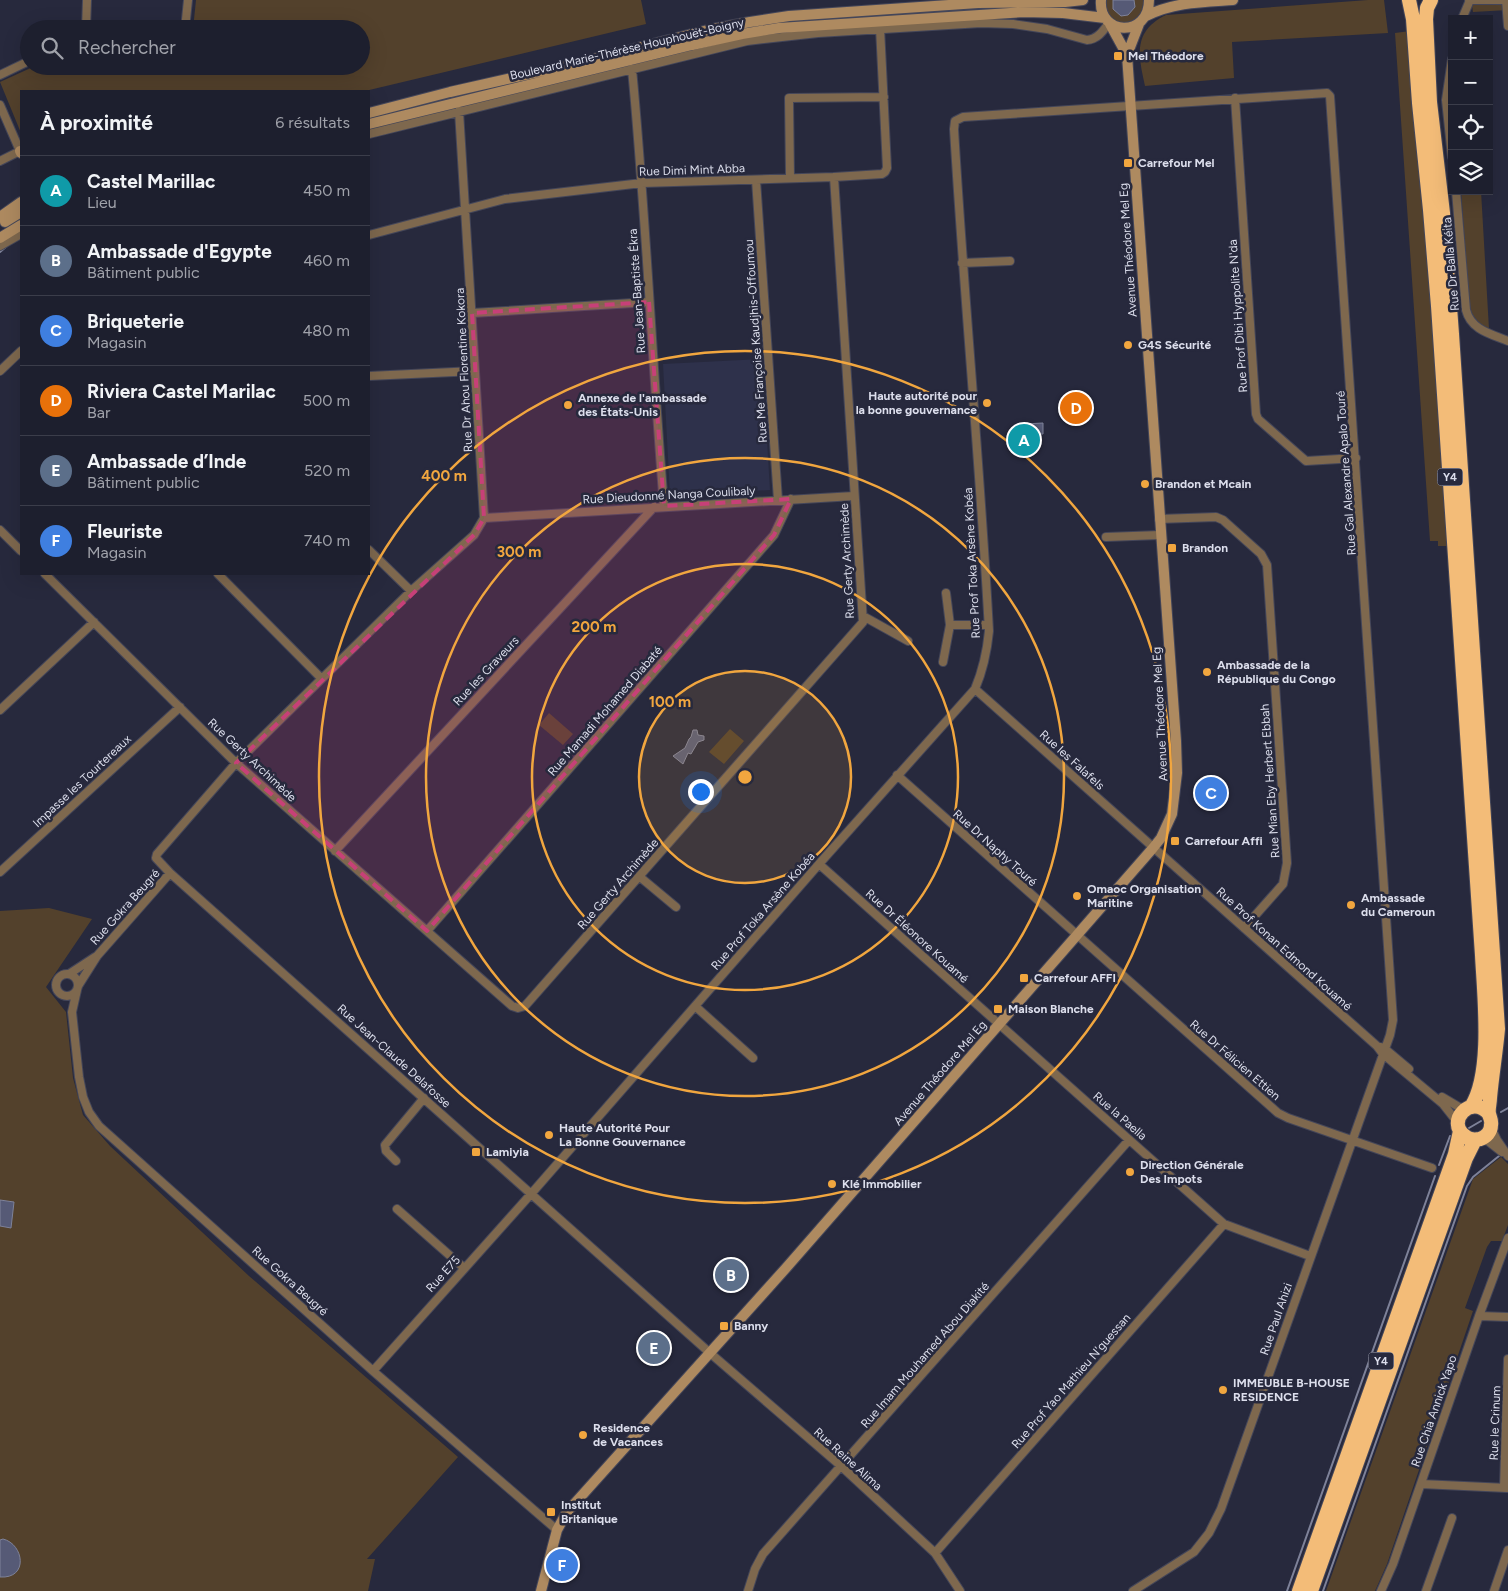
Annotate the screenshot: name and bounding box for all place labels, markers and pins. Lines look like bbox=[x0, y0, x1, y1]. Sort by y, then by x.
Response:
place label: Mel Théodore bbox=[1128, 49, 1204, 63]
marker: Mel Théodore bbox=[1112, 50, 1124, 62]
place label: Carrefour Mel bbox=[1138, 156, 1215, 170]
marker: Carrefour Mel bbox=[1122, 157, 1134, 169]
place label: G4S Sécurité bbox=[1138, 338, 1211, 352]
marker: G4S Sécurité bbox=[1122, 339, 1134, 351]
place label: Haute autorité pour la bonne gouvernance bbox=[856, 389, 977, 417]
pin: D bbox=[1060, 389, 1092, 427]
place label: Annexe de l'ambassade des États-Unis bbox=[578, 391, 707, 419]
marker: Haute autorité pour la bonne gouvernance bbox=[981, 397, 993, 409]
marker: Annexe de l'ambassade des États-Unis bbox=[562, 399, 574, 411]
pin: A bbox=[1008, 421, 1040, 459]
place label: Brandon et Mcain bbox=[1155, 477, 1252, 491]
marker: Brandon et Mcain bbox=[1139, 478, 1151, 490]
place label: Brandon bbox=[1182, 541, 1228, 555]
marker: Brandon bbox=[1166, 542, 1178, 554]
place label: Ambassade de la République du Congo bbox=[1217, 658, 1336, 686]
marker: Ambassade de la République du Congo bbox=[1201, 666, 1213, 678]
centre of rings bbox=[736, 768, 754, 786]
pin: C bbox=[1195, 774, 1227, 812]
place label: Carrefour Affi bbox=[1185, 834, 1263, 848]
marker: Carrefour Affi bbox=[1169, 835, 1181, 847]
place label: Omaoc Organisation Maritine bbox=[1087, 882, 1201, 910]
marker: Omaoc Organisation Maritine bbox=[1071, 890, 1083, 902]
place label: Ambassade du Cameroun bbox=[1361, 891, 1435, 919]
marker: Ambassade du Cameroun bbox=[1345, 899, 1357, 911]
place label: Carrefour AFFI bbox=[1034, 971, 1116, 985]
marker: Carrefour AFFI bbox=[1018, 972, 1030, 984]
place label: Maison Blanche bbox=[1008, 1002, 1094, 1016]
marker: Maison Blanche bbox=[992, 1003, 1004, 1015]
place label: Haute Autorité Pour La Bonne Gouvernance bbox=[559, 1121, 686, 1149]
marker: Haute Autorité Pour La Bonne Gouvernance bbox=[543, 1129, 555, 1141]
place label: Lamiyia bbox=[486, 1145, 529, 1159]
marker: Lamiyia bbox=[470, 1146, 482, 1158]
place label: Direction Générale Des Impots bbox=[1140, 1158, 1244, 1186]
marker: Direction Générale Des Impots bbox=[1124, 1166, 1136, 1178]
place label: Klé Immobilier bbox=[842, 1177, 922, 1191]
marker: Klé Immobilier bbox=[826, 1178, 838, 1190]
pin: B bbox=[715, 1256, 747, 1294]
place label: Banny bbox=[734, 1319, 768, 1333]
marker: Banny bbox=[718, 1320, 730, 1332]
pin: E bbox=[638, 1329, 670, 1367]
place label: IMMEUBLE B-HOUSE RESIDENCE bbox=[1233, 1376, 1350, 1404]
marker: IMMEUBLE B-HOUSE RESIDENCE bbox=[1217, 1384, 1229, 1396]
place label: Residence de Vacances bbox=[593, 1421, 663, 1449]
marker: Residence de Vacances bbox=[577, 1429, 589, 1441]
place label: Institut Britanique bbox=[561, 1498, 618, 1526]
marker: Institut Britanique bbox=[545, 1506, 557, 1518]
pin: F bbox=[546, 1546, 578, 1584]

